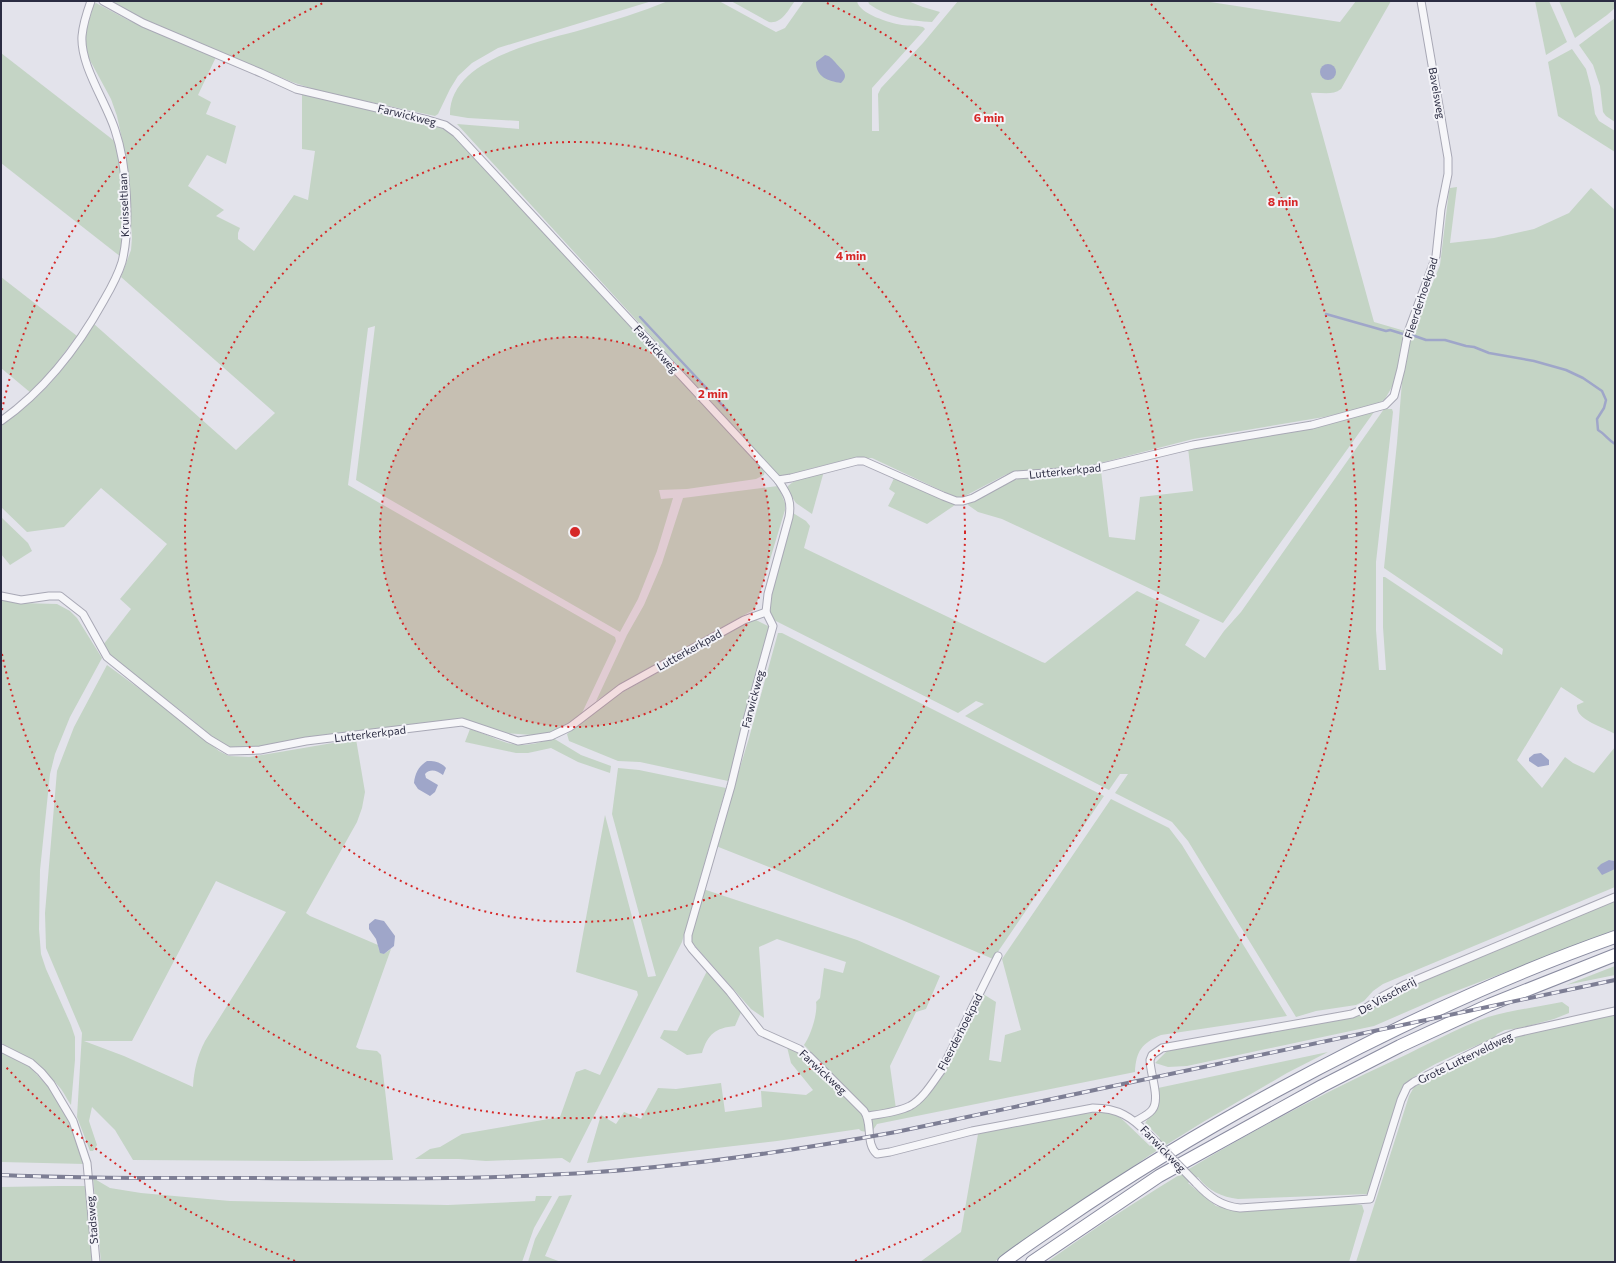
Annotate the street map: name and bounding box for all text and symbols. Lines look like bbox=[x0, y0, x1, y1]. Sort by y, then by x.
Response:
street label: Bavelsweg bbox=[1427, 66, 1448, 120]
street label: Farwickweg bbox=[377, 101, 438, 128]
text: 6 min bbox=[974, 110, 1004, 124]
street label: Kruisseltlaan bbox=[116, 173, 131, 237]
text: 8 min bbox=[1268, 194, 1298, 208]
text: 4 min bbox=[836, 248, 866, 262]
street label: Fleerderhoekpad bbox=[1401, 256, 1440, 340]
street label: Farwickweg bbox=[632, 322, 681, 375]
text: 2 min bbox=[698, 386, 728, 400]
street label: Lutterkerkpad bbox=[1028, 460, 1101, 481]
centre of rings bbox=[568, 525, 582, 539]
street label: Lutterkerkpad bbox=[654, 626, 723, 673]
street label: Farwickweg bbox=[739, 668, 767, 729]
street label: Lutterkerkpad bbox=[333, 723, 406, 744]
street label: De Visscherij bbox=[1356, 974, 1418, 1017]
street label: Fleerderhoekpad bbox=[935, 991, 985, 1072]
street label: Grote Lutterveldweg bbox=[1415, 1029, 1514, 1086]
street label: Farwickweg bbox=[797, 1047, 850, 1097]
street label: Farwickweg bbox=[1138, 1123, 1189, 1175]
street label: Stadsweg bbox=[83, 1195, 100, 1245]

